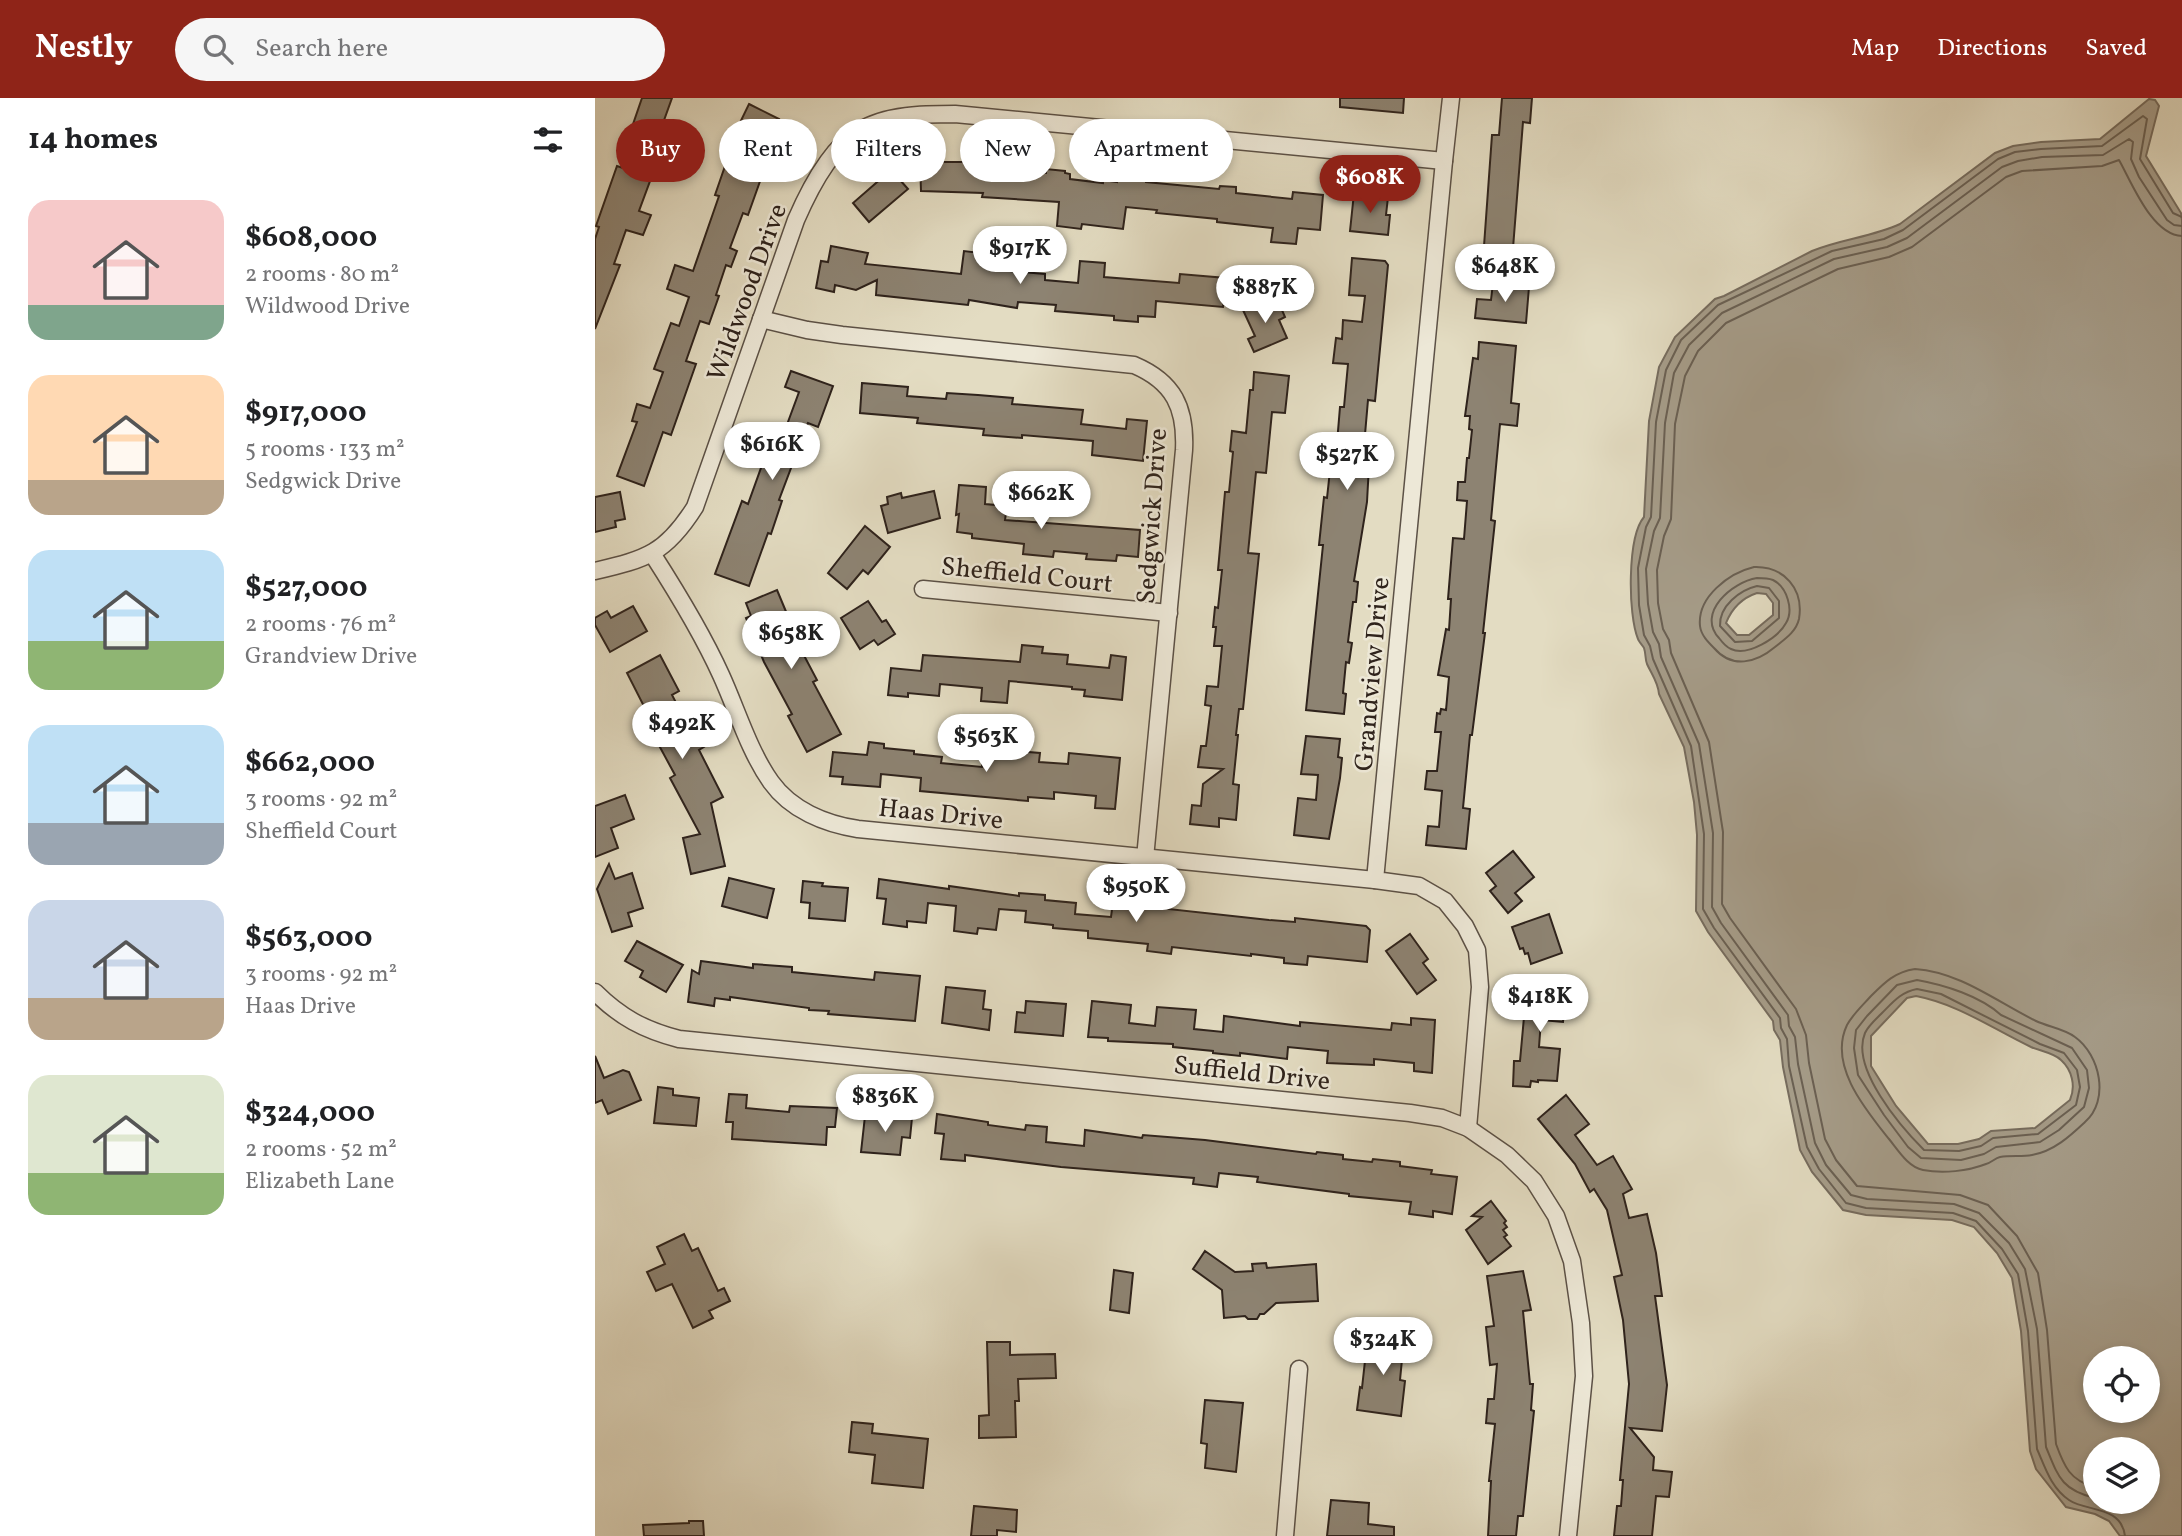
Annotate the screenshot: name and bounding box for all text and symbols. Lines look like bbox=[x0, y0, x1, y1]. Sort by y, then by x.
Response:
search box bbox=[175, 18, 665, 81]
text: Nestly bbox=[35, 26, 133, 72]
icon: search bbox=[199, 30, 237, 68]
text: Search here bbox=[255, 31, 388, 67]
text: Map bbox=[1851, 32, 1899, 66]
text: Directions bbox=[1937, 32, 2047, 66]
text: Saved bbox=[2085, 32, 2147, 66]
text: 14 homes bbox=[28, 119, 158, 161]
chip: Buy bbox=[616, 119, 705, 182]
chip: Rent bbox=[719, 119, 817, 182]
chip: Filters bbox=[831, 119, 946, 182]
chip: New bbox=[960, 119, 1055, 182]
chip: Apartment bbox=[1069, 119, 1233, 182]
icon: filters bbox=[529, 121, 567, 159]
pin: $608K bbox=[1321, 156, 1419, 215]
text: $608K bbox=[1336, 162, 1404, 194]
street label: Wildwood Drive bbox=[699, 199, 797, 386]
text: $608,000 bbox=[245, 217, 377, 259]
pin: $917K bbox=[971, 226, 1069, 286]
icon: home bbox=[84, 228, 168, 312]
text: $917K bbox=[989, 233, 1051, 265]
pin: $648K bbox=[1456, 244, 1554, 304]
text: $648K bbox=[1471, 251, 1539, 283]
text: 2 rooms · 80 m² bbox=[245, 259, 399, 291]
pin: $887K bbox=[1216, 266, 1314, 325]
text: $887K bbox=[1232, 272, 1298, 304]
text: Wildwood Drive bbox=[245, 291, 410, 323]
text: $917,000 bbox=[245, 392, 366, 434]
icon: home bbox=[84, 403, 168, 487]
pin: $616K bbox=[723, 422, 821, 482]
street label: Sedgwick Drive bbox=[1129, 427, 1177, 605]
text: $616K bbox=[740, 429, 804, 461]
pin: $527K bbox=[1298, 432, 1396, 492]
text: 5 rooms · 133 m² bbox=[245, 434, 405, 466]
text: $527K bbox=[1315, 439, 1379, 471]
text: Sedgwick Drive bbox=[245, 466, 401, 498]
pin: $662K bbox=[992, 472, 1090, 531]
text: $662K bbox=[1008, 478, 1074, 510]
street label: Sheffield Court bbox=[939, 549, 1114, 603]
text: $527,000 bbox=[245, 567, 367, 609]
street label: Grandview Drive bbox=[1347, 576, 1399, 773]
icon: home bbox=[84, 578, 168, 662]
text: 2 rooms · 76 m² bbox=[245, 609, 396, 641]
pin: $658K bbox=[742, 612, 840, 671]
text: $658K bbox=[758, 618, 824, 650]
text: Grandview Drive bbox=[245, 641, 417, 673]
pin: $492K bbox=[633, 702, 731, 761]
text: $492K bbox=[648, 708, 716, 740]
pin: $563K bbox=[937, 714, 1035, 774]
text: $563K bbox=[954, 721, 1018, 753]
text: $662,000 bbox=[245, 742, 375, 784]
icon: home bbox=[84, 753, 168, 837]
text: 3 rooms · 92 m² bbox=[245, 784, 397, 816]
street label: Haas Drive bbox=[877, 791, 1005, 839]
text: Sheffield Court bbox=[245, 816, 397, 848]
pin: $950K bbox=[1087, 864, 1185, 924]
text: $950K bbox=[1102, 871, 1170, 903]
text: $563,000 bbox=[245, 917, 372, 959]
icon: home bbox=[84, 928, 168, 1012]
text: 3 rooms · 92 m² bbox=[245, 959, 397, 991]
pin: $418K bbox=[1491, 974, 1589, 1034]
text: $418K bbox=[1507, 981, 1573, 1013]
text: Haas Drive bbox=[245, 991, 356, 1023]
street label: Suffield Drive bbox=[1172, 1048, 1332, 1100]
pin: $836K bbox=[836, 1074, 934, 1134]
text: $836K bbox=[852, 1081, 918, 1113]
text: $324,000 bbox=[245, 1092, 375, 1134]
icon: home bbox=[84, 1103, 168, 1187]
text: 2 rooms · 52 m² bbox=[245, 1134, 397, 1166]
text: Elizabeth Lane bbox=[245, 1166, 394, 1198]
pin: $324K bbox=[1334, 1318, 1432, 1377]
text: $324K bbox=[1350, 1324, 1416, 1356]
map controls bbox=[2083, 1346, 2160, 1514]
button: locate bbox=[2083, 1346, 2160, 1423]
button: layers bbox=[2083, 1437, 2160, 1514]

